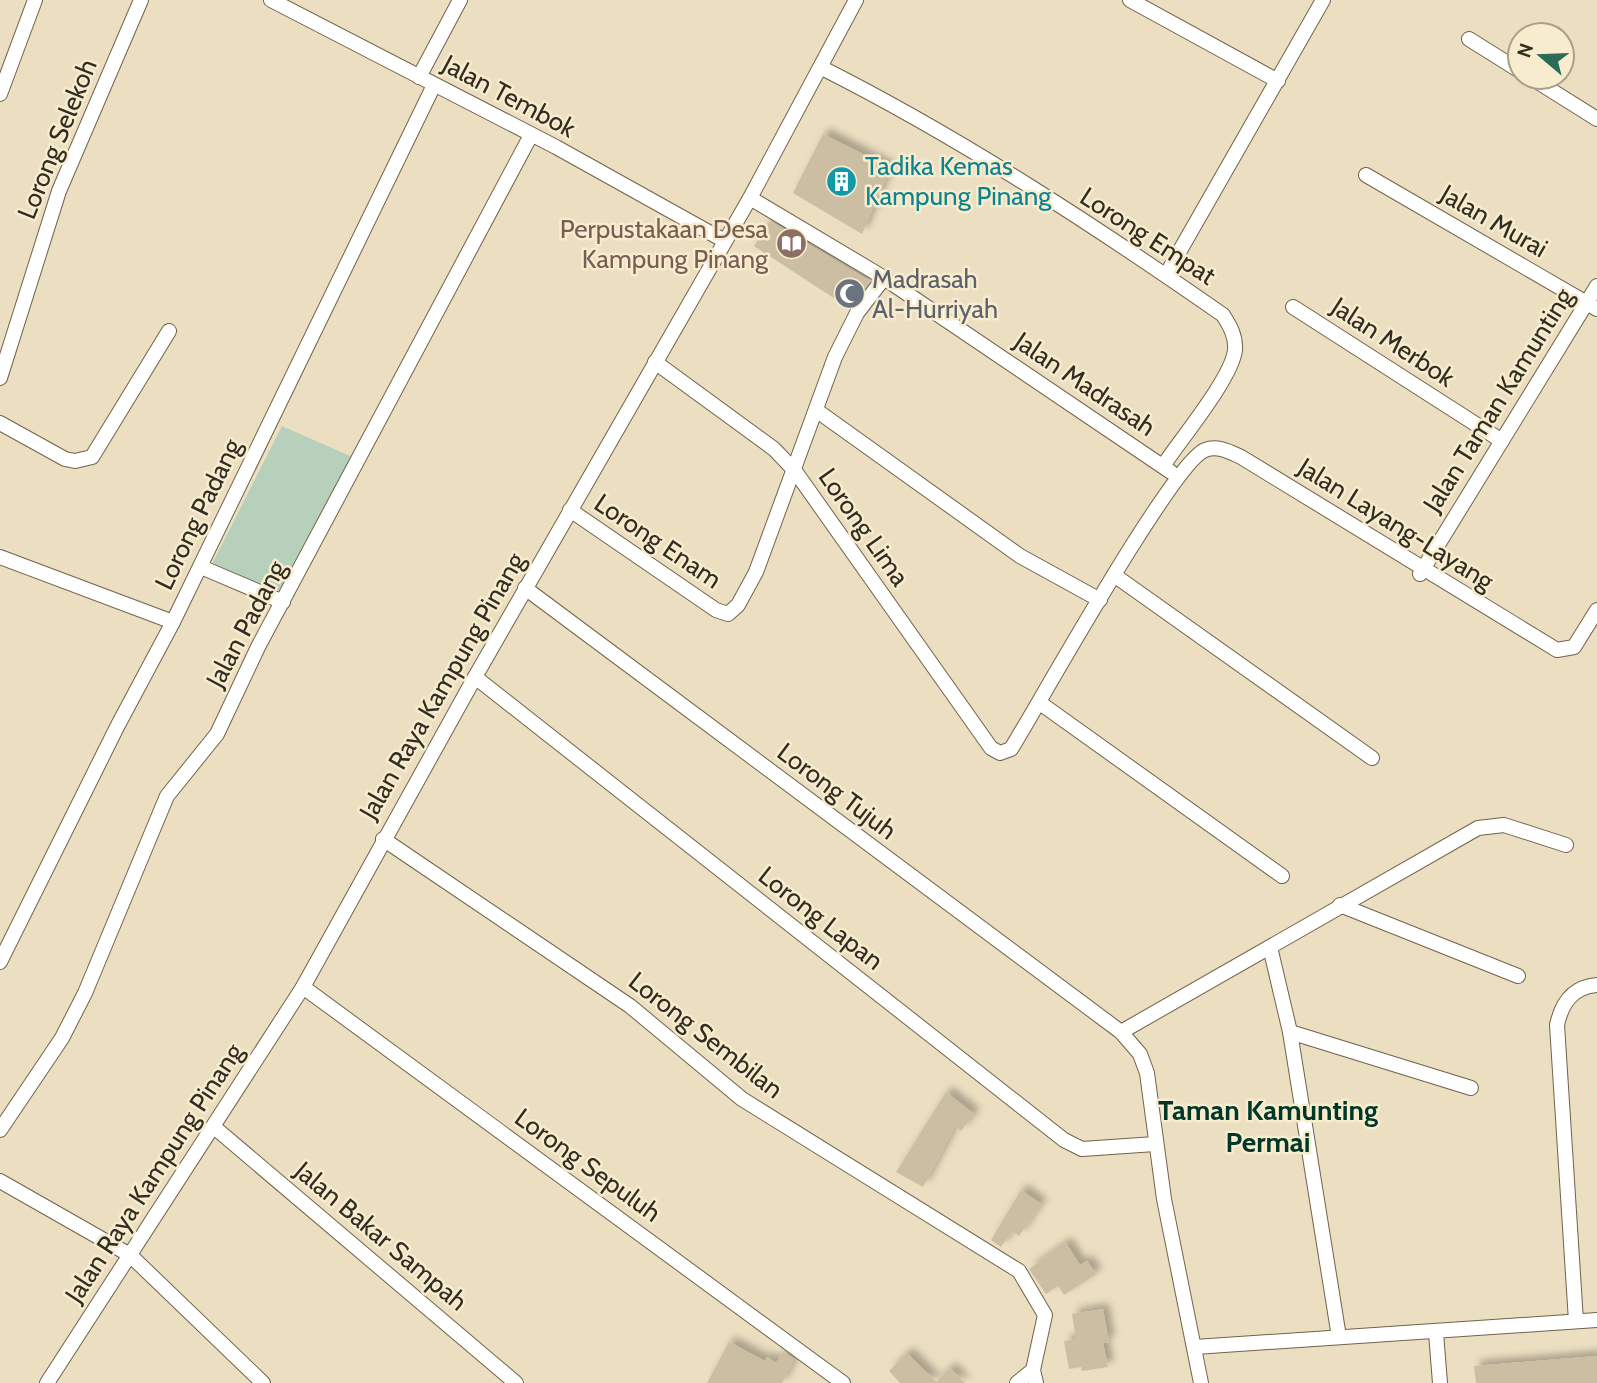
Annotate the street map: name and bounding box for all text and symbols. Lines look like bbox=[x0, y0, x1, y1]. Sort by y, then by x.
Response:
north arrow bbox=[1506, 21, 1576, 91]
text: N bbox=[1512, 41, 1538, 61]
street label: Jalan Tembok bbox=[436, 47, 581, 145]
street label: Lorong Selekoh bbox=[10, 54, 104, 224]
place label: Tadika Kemas Kampung Pinang bbox=[865, 150, 1052, 212]
building icon: Tadika Kemas Kampung Pinang bbox=[825, 164, 859, 198]
street label: Jalan Murai bbox=[1434, 177, 1553, 264]
street label: Lorong Empat bbox=[1074, 180, 1222, 292]
place label: Perpustakaan Desa Kampung Pinang bbox=[560, 213, 769, 275]
library icon: Perpustakaan Desa Kampung Pinang bbox=[774, 227, 808, 261]
place label: Madrasah Al-Hurriyah bbox=[872, 263, 998, 325]
mosque icon: Madrasah Al-Hurriyah bbox=[832, 277, 866, 311]
street label: Jalan Taman Kamunting bbox=[1416, 281, 1580, 519]
street label: Jalan Merbok bbox=[1325, 290, 1461, 394]
street label: Jalan Madrasah bbox=[1007, 324, 1162, 443]
street label: Lorong Padang bbox=[148, 432, 249, 595]
street label: Jalan Layang-Layang bbox=[1291, 450, 1501, 598]
street label: Lorong Lima bbox=[812, 462, 917, 592]
street label: Lorong Enam bbox=[588, 487, 728, 595]
street label: Jalan Raya Kampung Pinang bbox=[352, 546, 532, 826]
street label: Jalan Padang bbox=[199, 554, 293, 694]
street label: Lorong Tujuh bbox=[771, 736, 903, 846]
street label: Lorong Lapan bbox=[752, 859, 890, 977]
street label: Lorong Sembilan bbox=[622, 965, 790, 1105]
street label: Jalan Raya Kampung Pinang bbox=[58, 1036, 250, 1310]
district label: Taman Kamunting Permai bbox=[1158, 1093, 1378, 1159]
street label: Lorong Sepuluh bbox=[509, 1101, 667, 1229]
street label: Jalan Bakar Sampah bbox=[287, 1154, 474, 1317]

